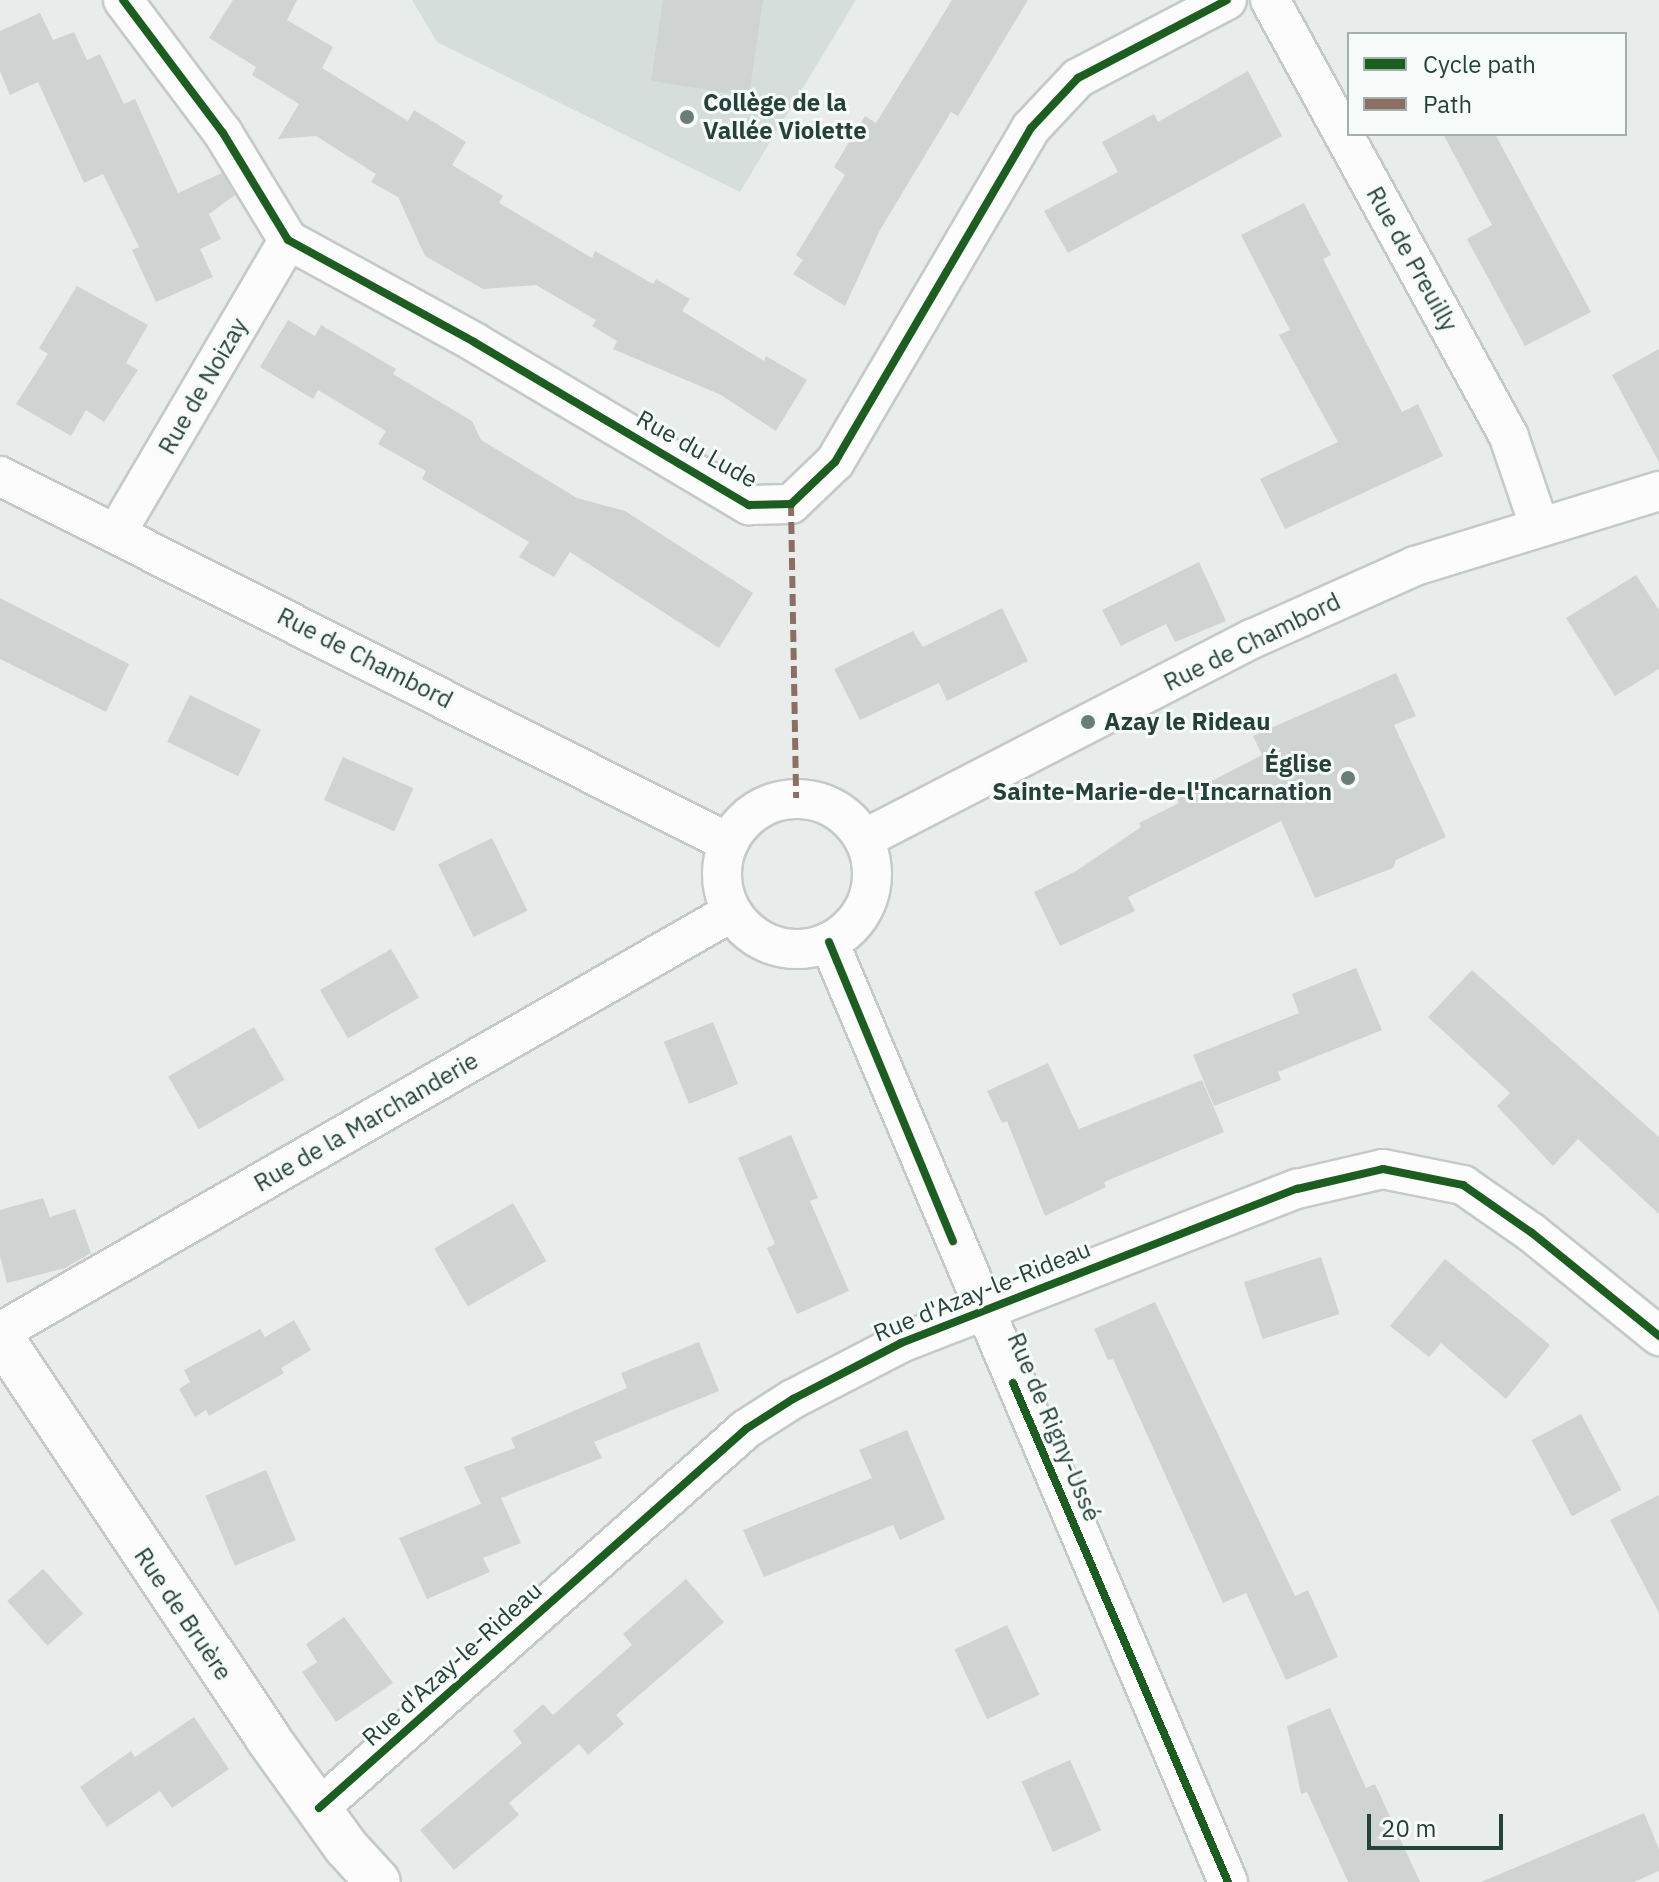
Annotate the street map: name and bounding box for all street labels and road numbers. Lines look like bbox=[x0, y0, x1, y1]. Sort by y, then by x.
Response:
street label: Rue de Preuilly bbox=[1360, 182, 1464, 336]
street label: Rue de Noizay bbox=[152, 313, 254, 459]
street label: Rue du Lude bbox=[632, 404, 762, 494]
street label: Rue de Chambord bbox=[1159, 587, 1345, 697]
street label: Rue de Chambord bbox=[273, 601, 457, 715]
street label: Rue de la Marchanderie bbox=[249, 1046, 483, 1198]
street label: Rue d'Azay-le-Rideau bbox=[869, 1234, 1095, 1348]
street label: Rue de Rigny-Ussé bbox=[1001, 1328, 1107, 1526]
street label: Rue de Bruère bbox=[128, 1542, 238, 1686]
street label: Rue d'Azay-le-Rideau bbox=[356, 1576, 548, 1752]

